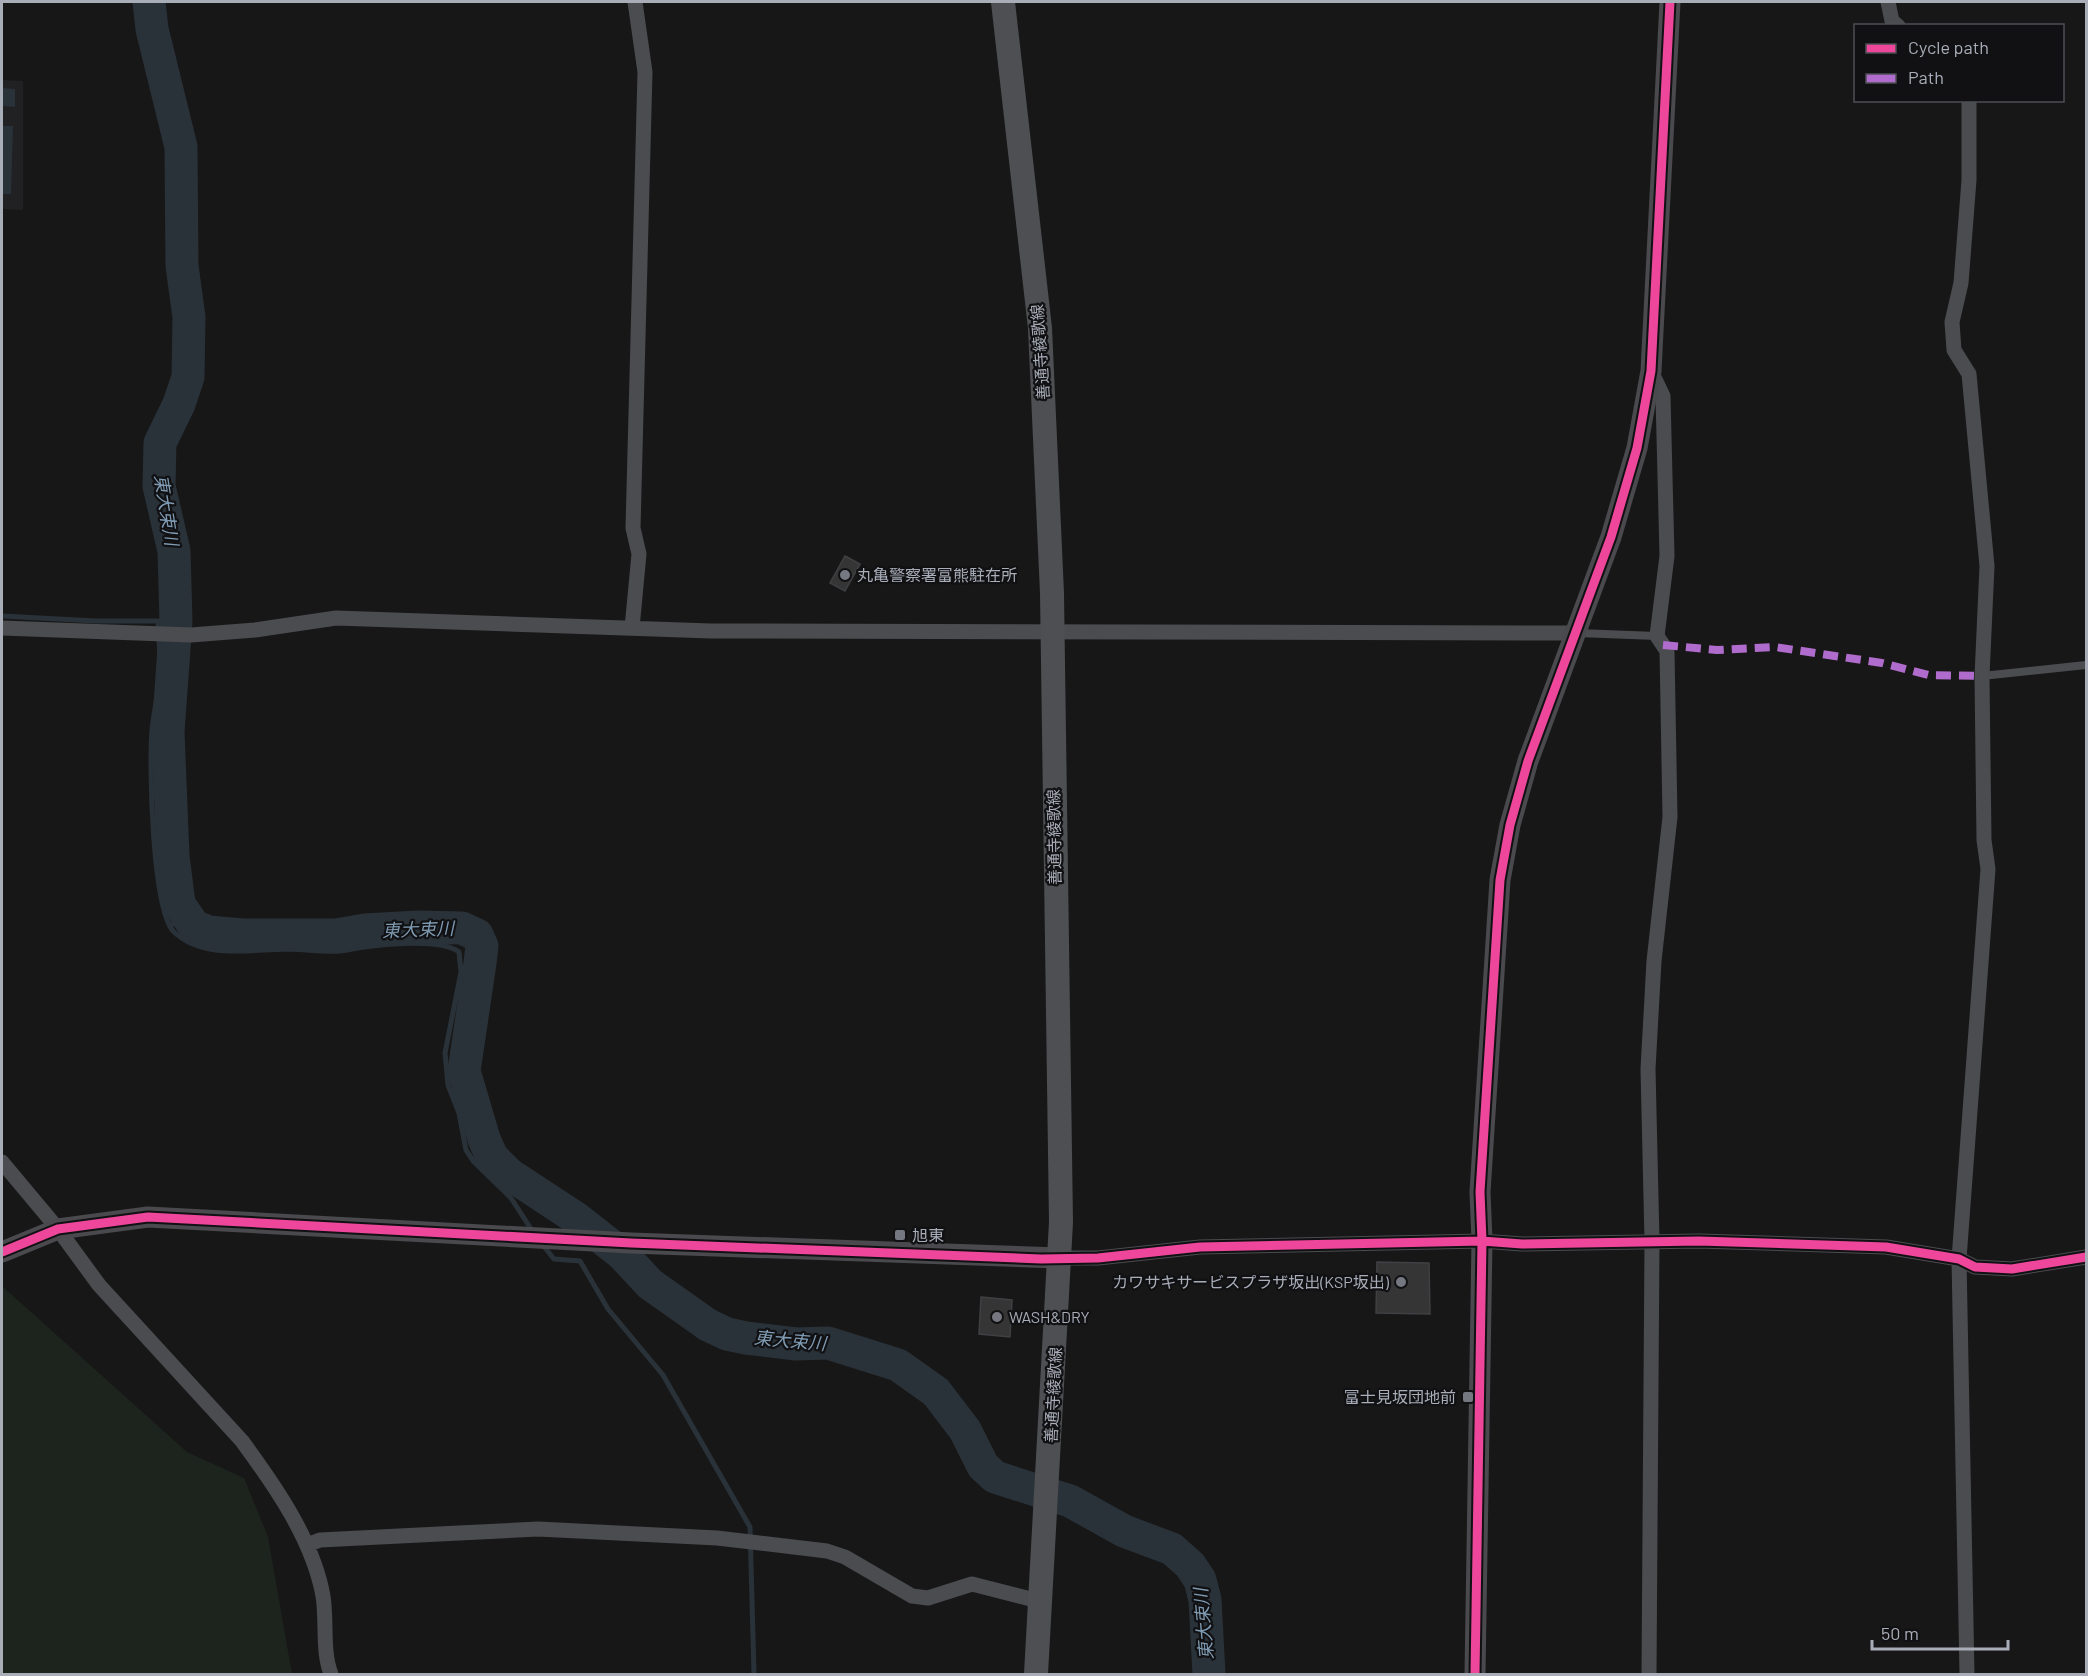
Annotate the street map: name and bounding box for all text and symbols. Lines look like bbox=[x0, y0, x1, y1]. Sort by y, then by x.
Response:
legend bbox=[1854, 24, 2064, 102]
text: Cycle path bbox=[1908, 36, 1989, 58]
text: Path bbox=[1908, 66, 1944, 88]
street label: 善通寺綾歌線 bbox=[1027, 303, 1052, 401]
water label: 東大束川 bbox=[150, 473, 184, 549]
place label: 丸亀警察署富熊駐在所 bbox=[857, 565, 1017, 584]
marker: 丸亀警察署富熊駐在所 bbox=[838, 568, 852, 582]
street label: 善通寺綾歌線 bbox=[1043, 789, 1064, 885]
water label: 東大束川 bbox=[382, 917, 456, 941]
place label: 旭東 bbox=[912, 1225, 944, 1244]
marker: 旭東 bbox=[893, 1228, 907, 1242]
place label: カワサキサービスプラザ坂出(KSP坂出) bbox=[1112, 1272, 1390, 1291]
marker: カワサキサービスプラザ坂出(KSP坂出) bbox=[1394, 1275, 1408, 1289]
place label: WASH&DRY bbox=[1009, 1307, 1090, 1326]
marker: WASH&DRY bbox=[990, 1310, 1004, 1324]
water label: 東大束川 bbox=[753, 1326, 829, 1354]
street label: 善通寺綾歌線 bbox=[1041, 1347, 1065, 1443]
place label: 富士見坂団地前 bbox=[1344, 1387, 1456, 1406]
marker: 富士見坂団地前 bbox=[1461, 1390, 1475, 1404]
water label: 東大束川 bbox=[1189, 1585, 1217, 1661]
scale bar bbox=[1872, 1613, 2008, 1651]
text: 50 m bbox=[1881, 1622, 1919, 1644]

